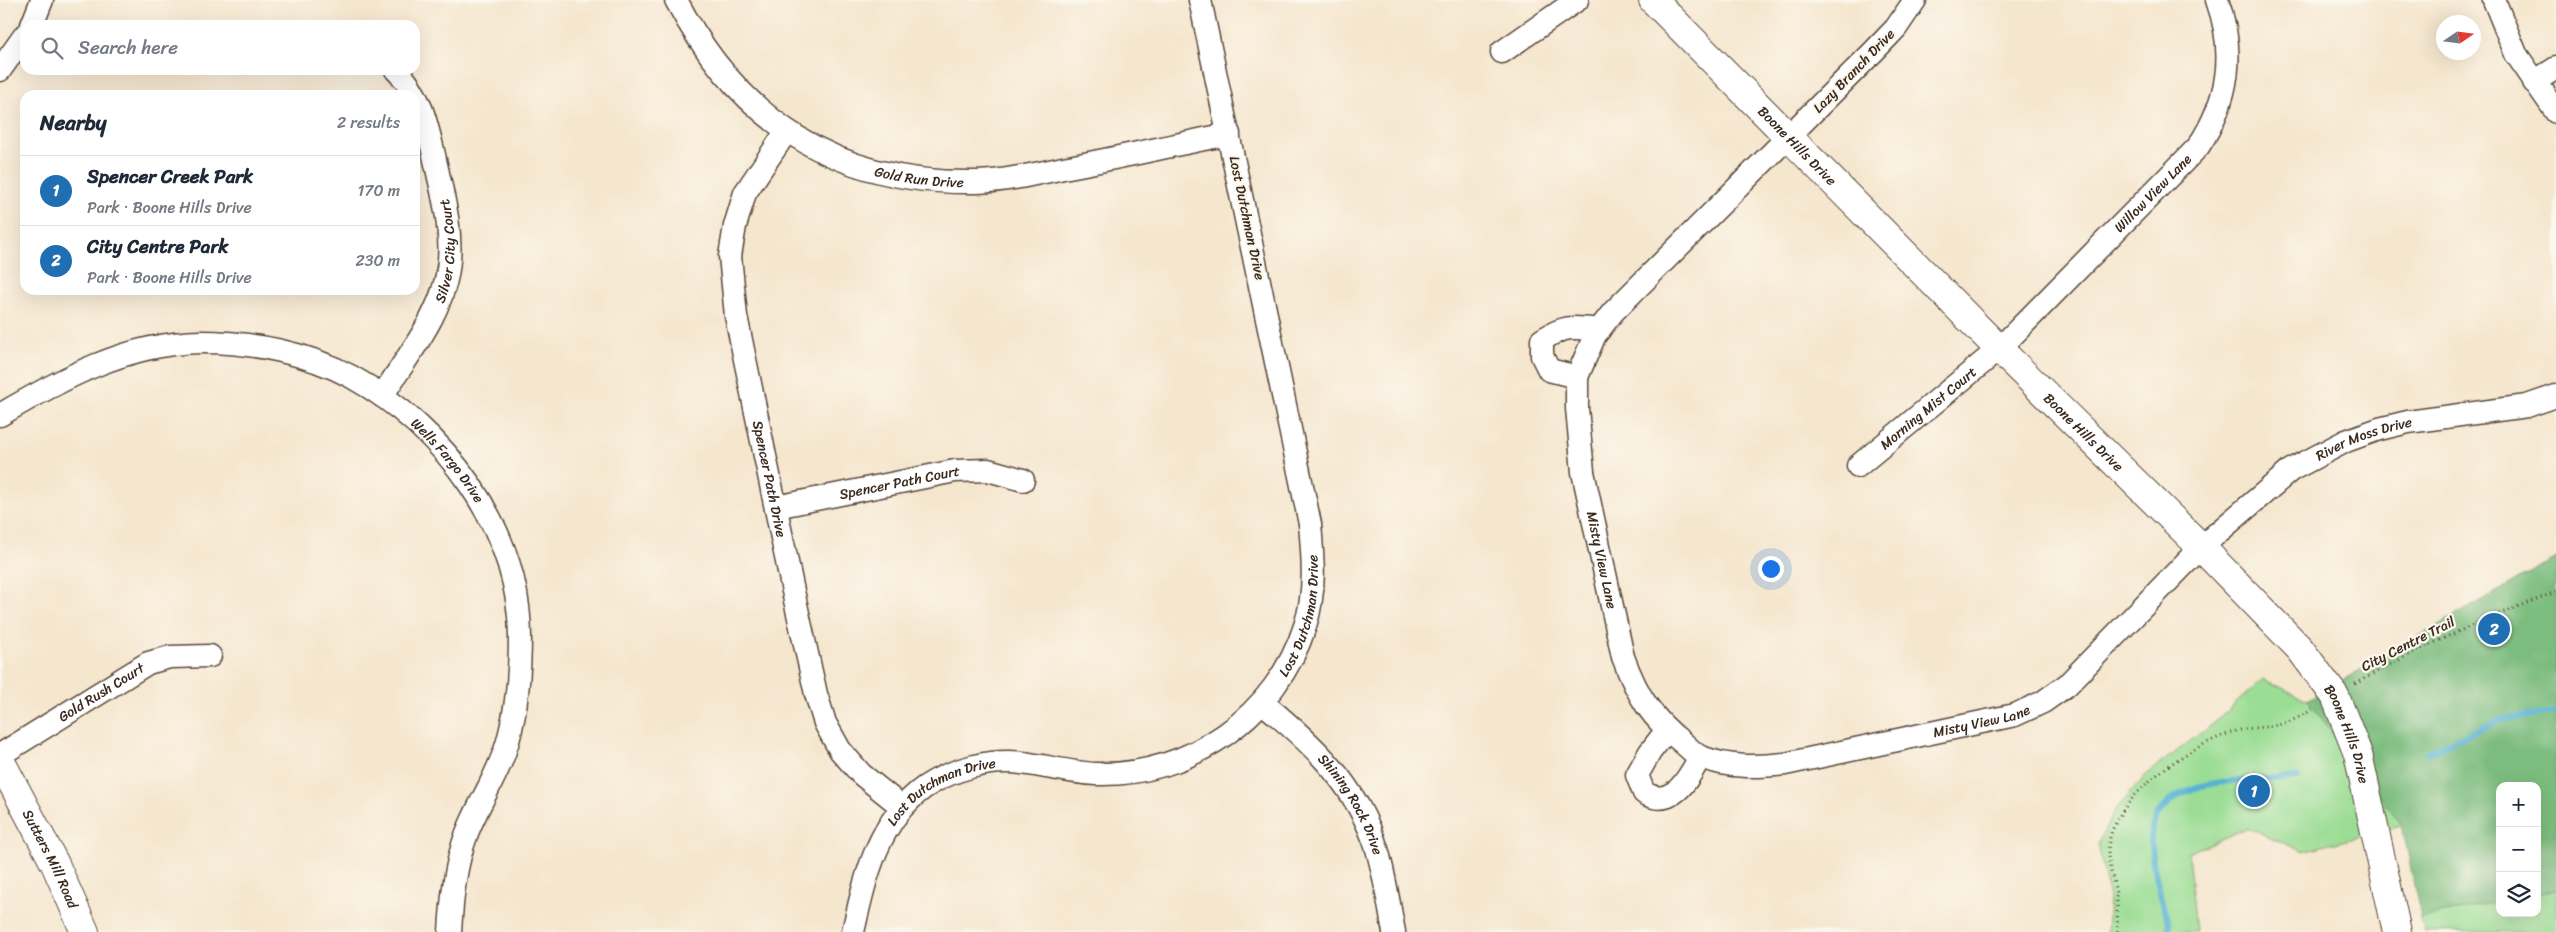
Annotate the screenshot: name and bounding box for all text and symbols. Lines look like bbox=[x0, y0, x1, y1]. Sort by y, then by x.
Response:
north arrow bbox=[2436, 15, 2481, 60]
search box bbox=[20, 20, 420, 75]
street label: Lazy Branch Drive bbox=[1807, 23, 1901, 119]
text: Search here bbox=[78, 31, 178, 64]
icon: search bbox=[38, 34, 66, 62]
street label: Boone Hills Drive bbox=[1752, 100, 1843, 192]
text: Nearby bbox=[40, 104, 106, 142]
text: 2 results bbox=[337, 108, 400, 137]
street label: Willow View Lane bbox=[2108, 148, 2198, 239]
street label: Lost Dutchman Drive bbox=[1222, 154, 1272, 282]
street label: Gold Run Drive bbox=[872, 158, 964, 195]
text: Spencer Creek Park bbox=[87, 160, 253, 193]
text: 1 bbox=[53, 176, 59, 205]
text: 170 m bbox=[357, 176, 400, 205]
text: Park · Boone Hills Drive bbox=[87, 193, 252, 222]
street label: Silver City Court bbox=[427, 197, 462, 307]
text: City Centre Park bbox=[87, 230, 228, 263]
text: 2 bbox=[51, 246, 61, 275]
text: 230 m bbox=[355, 246, 400, 275]
text: Park · Boone Hills Drive bbox=[87, 263, 252, 292]
street label: Morning Mist Court bbox=[1874, 360, 1982, 456]
street label: Boone Hills Drive bbox=[2038, 386, 2130, 478]
street label: River Moss Drive bbox=[2311, 409, 2413, 468]
street label: Wells Fargo Drive bbox=[405, 411, 491, 508]
street label: Spencer Path Drive bbox=[745, 418, 794, 540]
street label: Spencer Path Court bbox=[837, 458, 960, 506]
street label: Misty View Lane bbox=[1579, 509, 1625, 611]
street label: Lost Dutchman Drive bbox=[1271, 554, 1325, 682]
your location bbox=[1758, 556, 1784, 582]
street label: City Centre Trail bbox=[2356, 609, 2460, 679]
pin: 2 bbox=[2478, 610, 2510, 648]
street label: Gold Rush Court bbox=[53, 655, 150, 729]
street label: Boone Hills Drive bbox=[2318, 679, 2377, 786]
street label: Misty View Lane bbox=[1931, 697, 2034, 745]
street label: Shining Rock Drive bbox=[1312, 747, 1391, 858]
street label: Lost Dutchman Drive bbox=[880, 750, 997, 831]
pin: 1 bbox=[2238, 772, 2270, 810]
map controls bbox=[2496, 782, 2541, 917]
button: + bbox=[2496, 782, 2541, 827]
street label: Sutters Mill Road bbox=[16, 805, 86, 914]
button: − bbox=[2496, 827, 2541, 872]
button: layers bbox=[2496, 872, 2541, 917]

